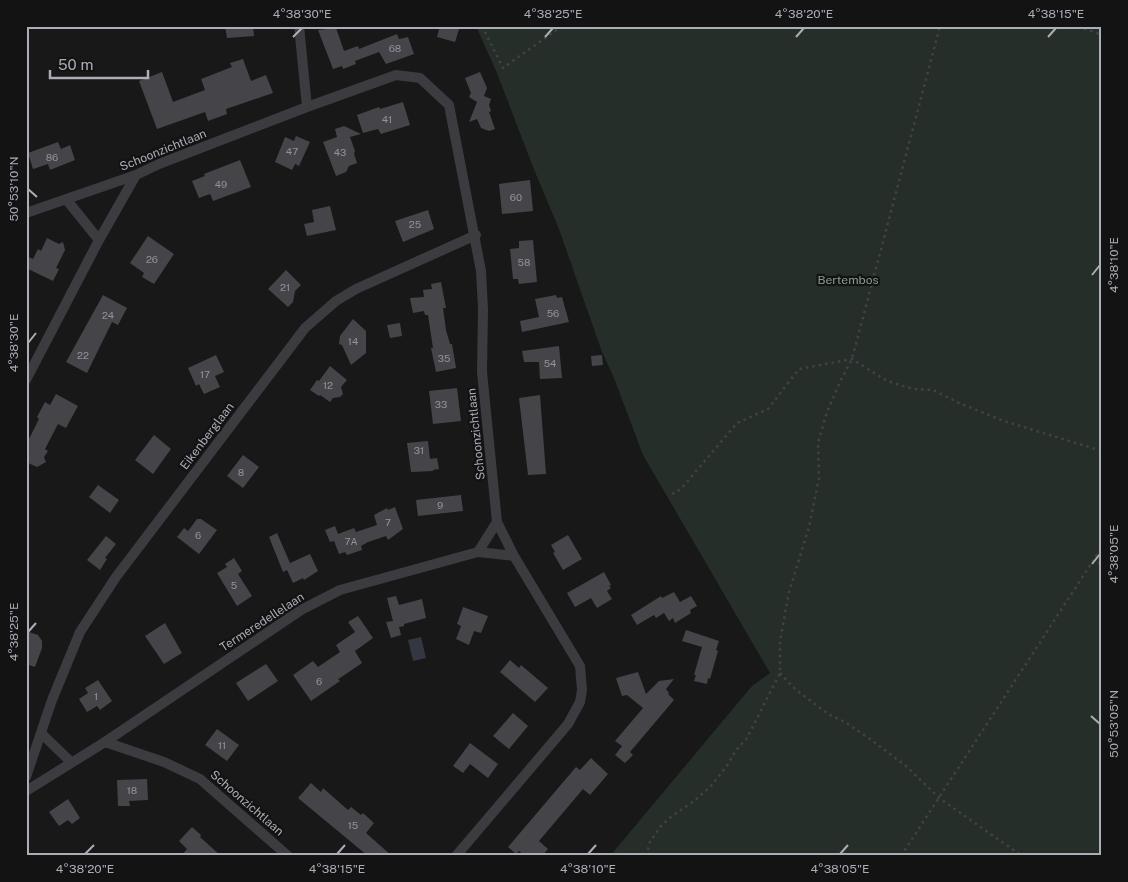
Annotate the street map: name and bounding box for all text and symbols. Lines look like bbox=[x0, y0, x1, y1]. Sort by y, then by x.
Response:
text: 4°38'30"E bbox=[273, 7, 331, 21]
text: 4°38'25"E bbox=[524, 7, 582, 21]
text: 4°38'20"E bbox=[775, 7, 833, 21]
text: 4°38'15"E bbox=[1028, 7, 1084, 21]
house number: 68 bbox=[389, 42, 401, 54]
scale bar bbox=[50, 48, 148, 80]
text: 50 m bbox=[58, 56, 93, 73]
house number: 41 bbox=[382, 113, 392, 125]
street label: Schoonzichtlaan bbox=[118, 126, 208, 174]
house number: 47 bbox=[286, 145, 298, 157]
house number: 43 bbox=[334, 146, 346, 158]
house number: 86 bbox=[46, 151, 58, 163]
text: 50°53'10"N bbox=[7, 156, 21, 222]
house number: 49 bbox=[215, 178, 227, 190]
house number: 60 bbox=[510, 191, 522, 203]
house number: 25 bbox=[409, 218, 421, 230]
text: 4°38'10"E bbox=[1107, 237, 1121, 293]
house number: 26 bbox=[146, 253, 158, 265]
house number: 58 bbox=[518, 256, 530, 268]
park label: Bertembos bbox=[817, 273, 879, 287]
house number: 21 bbox=[280, 281, 290, 293]
house number: 56 bbox=[547, 307, 559, 319]
house number: 24 bbox=[102, 309, 114, 321]
text: 4°38'30"E bbox=[7, 314, 21, 372]
house number: 14 bbox=[348, 335, 358, 347]
house number: 22 bbox=[77, 349, 89, 361]
house number: 35 bbox=[438, 352, 450, 364]
house number: 54 bbox=[544, 357, 556, 369]
house number: 17 bbox=[200, 368, 210, 380]
house number: 12 bbox=[323, 379, 333, 391]
street label: Schoonzichtlaan bbox=[464, 387, 488, 481]
house number: 33 bbox=[435, 398, 447, 410]
street label: Eikenberglaan bbox=[177, 400, 237, 472]
house number: 31 bbox=[414, 444, 424, 456]
house number: 8 bbox=[238, 466, 244, 478]
house number: 9 bbox=[437, 499, 443, 511]
house number: 7 bbox=[385, 516, 391, 528]
text: 4°38'05"E bbox=[1107, 525, 1121, 583]
house number: 6 bbox=[195, 529, 201, 541]
house number: 7A bbox=[344, 535, 358, 547]
house number: 5 bbox=[231, 579, 237, 591]
street label: Termeredellelaan bbox=[217, 589, 307, 654]
text: 4°38'25"E bbox=[7, 603, 21, 661]
house number: 6 bbox=[316, 675, 322, 687]
house number: 1 bbox=[94, 690, 98, 702]
text: 50°53'05"N bbox=[1107, 690, 1121, 758]
house number: 11 bbox=[218, 739, 226, 751]
street label: Schoonzichtlaan bbox=[208, 767, 286, 839]
house number: 18 bbox=[127, 784, 137, 796]
house number: 15 bbox=[348, 819, 358, 831]
text: 4°38'20"E bbox=[56, 862, 114, 876]
text: 4°38'15"E bbox=[309, 862, 365, 876]
text: 4°38'10"E bbox=[560, 862, 616, 876]
text: 4°38'05"E bbox=[811, 862, 869, 876]

